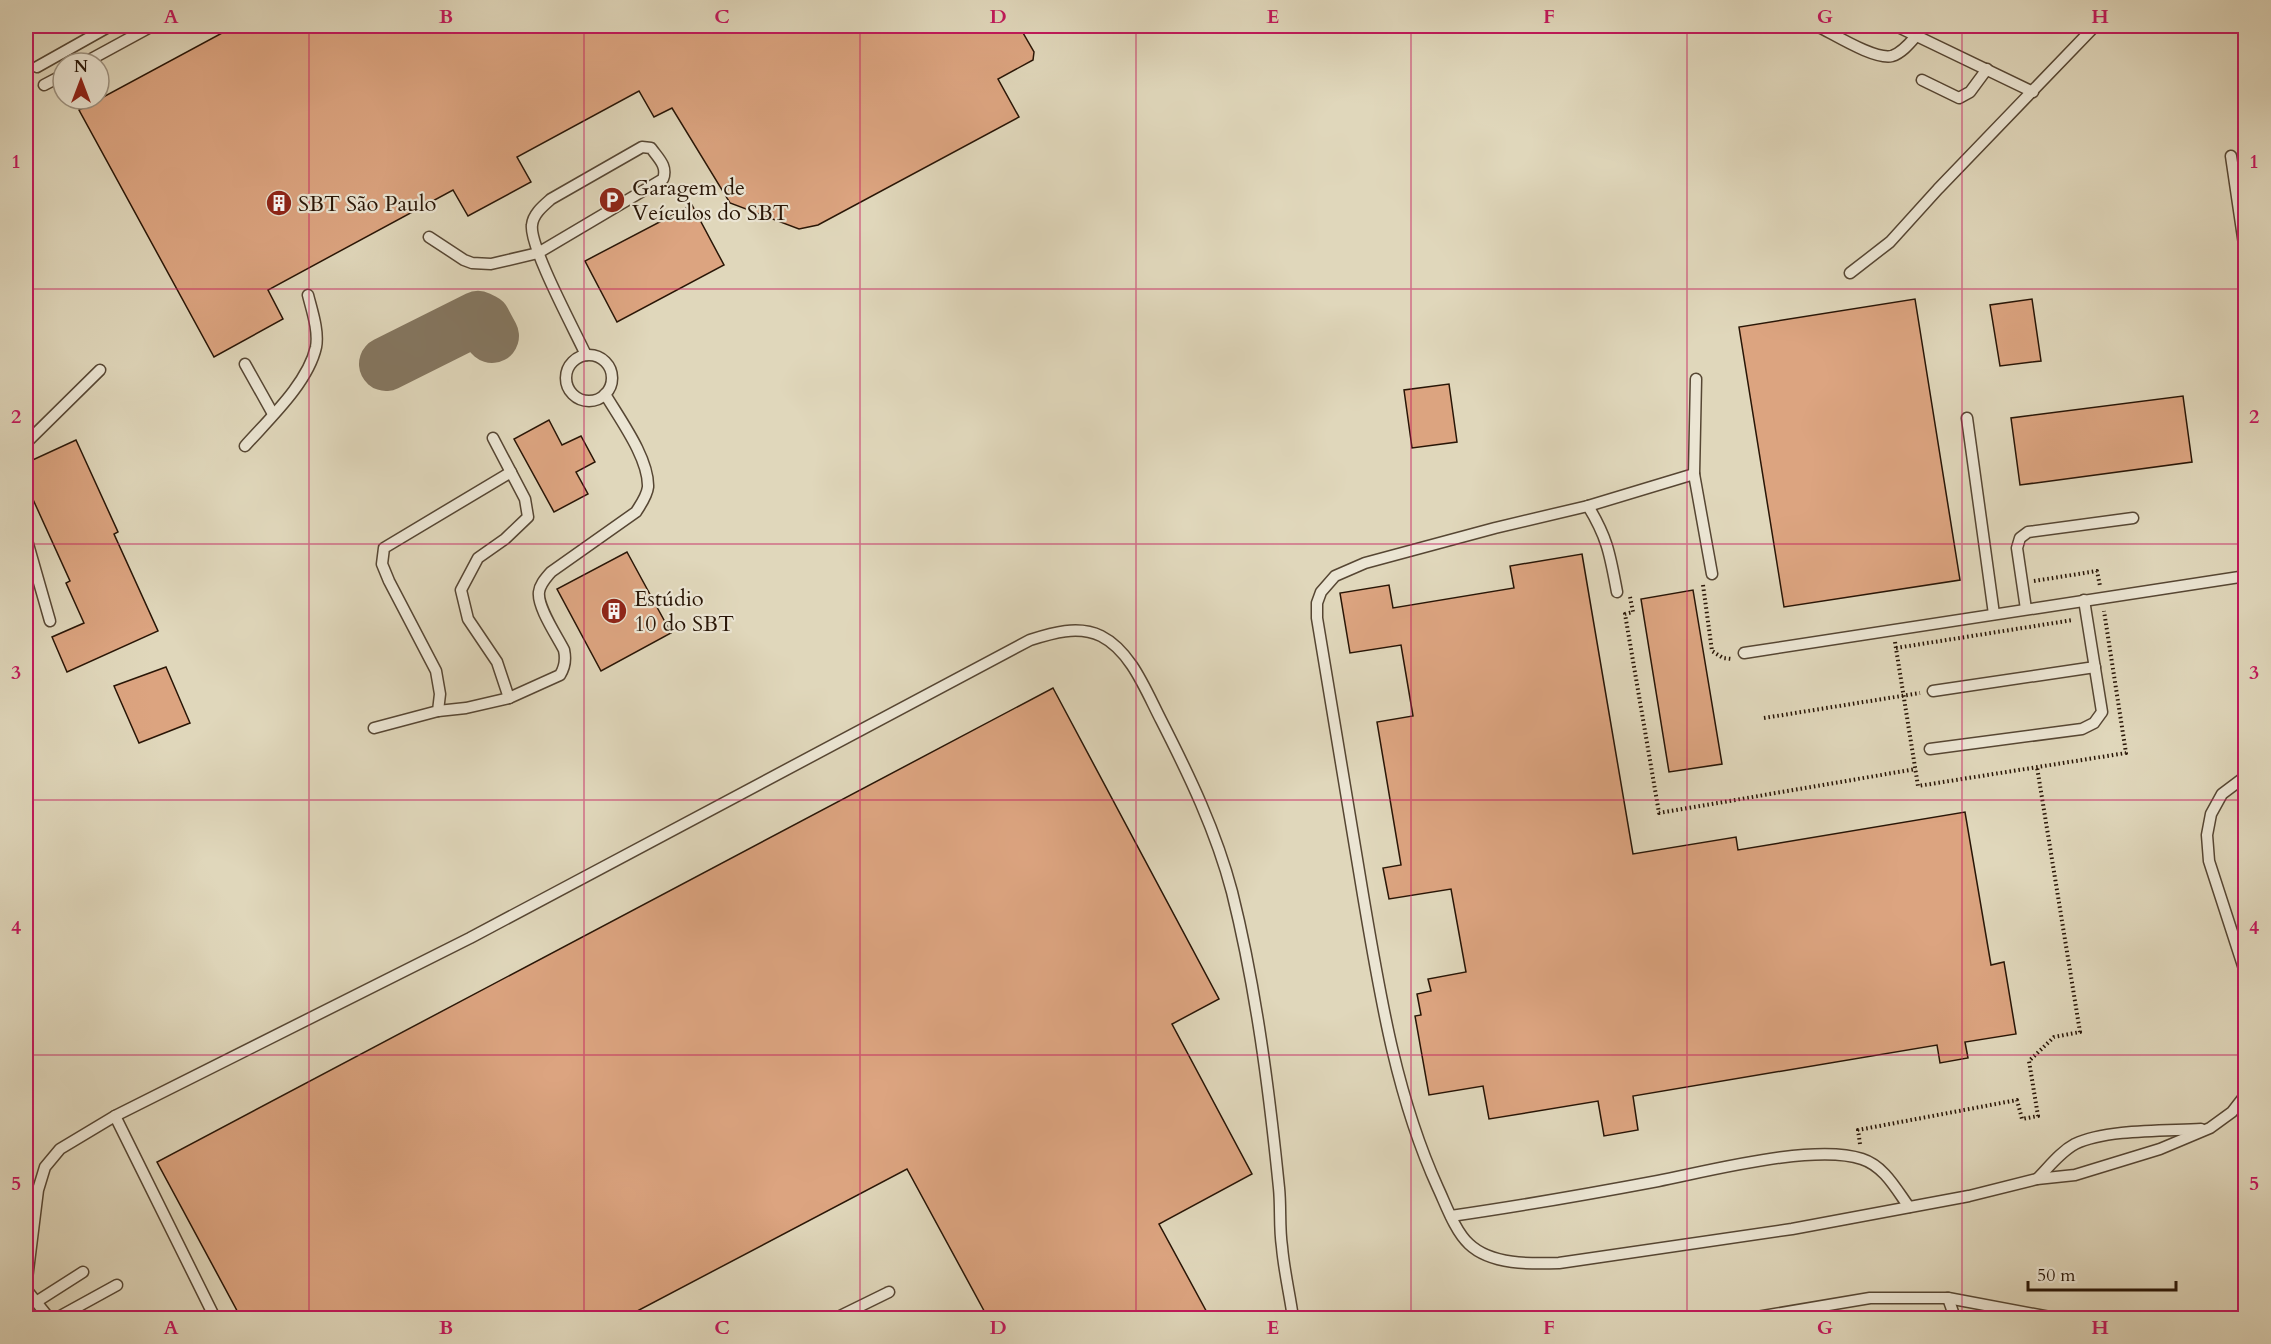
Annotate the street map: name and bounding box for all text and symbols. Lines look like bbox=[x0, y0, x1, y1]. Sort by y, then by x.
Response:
text: A bbox=[163, 3, 179, 30]
text: B bbox=[439, 3, 453, 30]
text: C bbox=[714, 3, 730, 30]
text: D bbox=[989, 3, 1007, 30]
text: E bbox=[1267, 3, 1279, 30]
text: F bbox=[1543, 3, 1555, 30]
text: G bbox=[1817, 3, 1833, 30]
text: H bbox=[2091, 3, 2109, 30]
north arrow bbox=[51, 51, 111, 111]
text: N bbox=[74, 56, 88, 78]
text: 1 bbox=[11, 148, 21, 175]
text: 1 bbox=[2249, 148, 2259, 175]
place label: Garagem de Veículos do SBT bbox=[632, 173, 789, 228]
parking icon: Garagem de Veículos do SBT bbox=[597, 185, 627, 215]
building icon: SBT São Paulo bbox=[264, 188, 294, 218]
place label: SBT São Paulo bbox=[298, 189, 437, 219]
text: 2 bbox=[11, 403, 21, 430]
text: 2 bbox=[2249, 403, 2259, 430]
place label: Estúdio 10 do SBT bbox=[634, 584, 734, 639]
building icon: Estúdio 10 do SBT bbox=[599, 596, 629, 626]
text: 3 bbox=[11, 659, 21, 686]
text: 3 bbox=[2249, 659, 2259, 686]
text: 4 bbox=[11, 914, 21, 941]
text: 4 bbox=[2249, 914, 2259, 941]
text: 5 bbox=[11, 1170, 21, 1197]
text: 5 bbox=[2249, 1170, 2259, 1197]
scale bar bbox=[2028, 1254, 2176, 1292]
text: 50 m bbox=[2037, 1263, 2076, 1288]
text: A bbox=[163, 1314, 179, 1341]
text: B bbox=[439, 1314, 453, 1341]
text: C bbox=[714, 1314, 730, 1341]
text: D bbox=[989, 1314, 1007, 1341]
text: E bbox=[1267, 1314, 1279, 1341]
text: F bbox=[1543, 1314, 1555, 1341]
text: G bbox=[1817, 1314, 1833, 1341]
text: H bbox=[2091, 1314, 2109, 1341]

